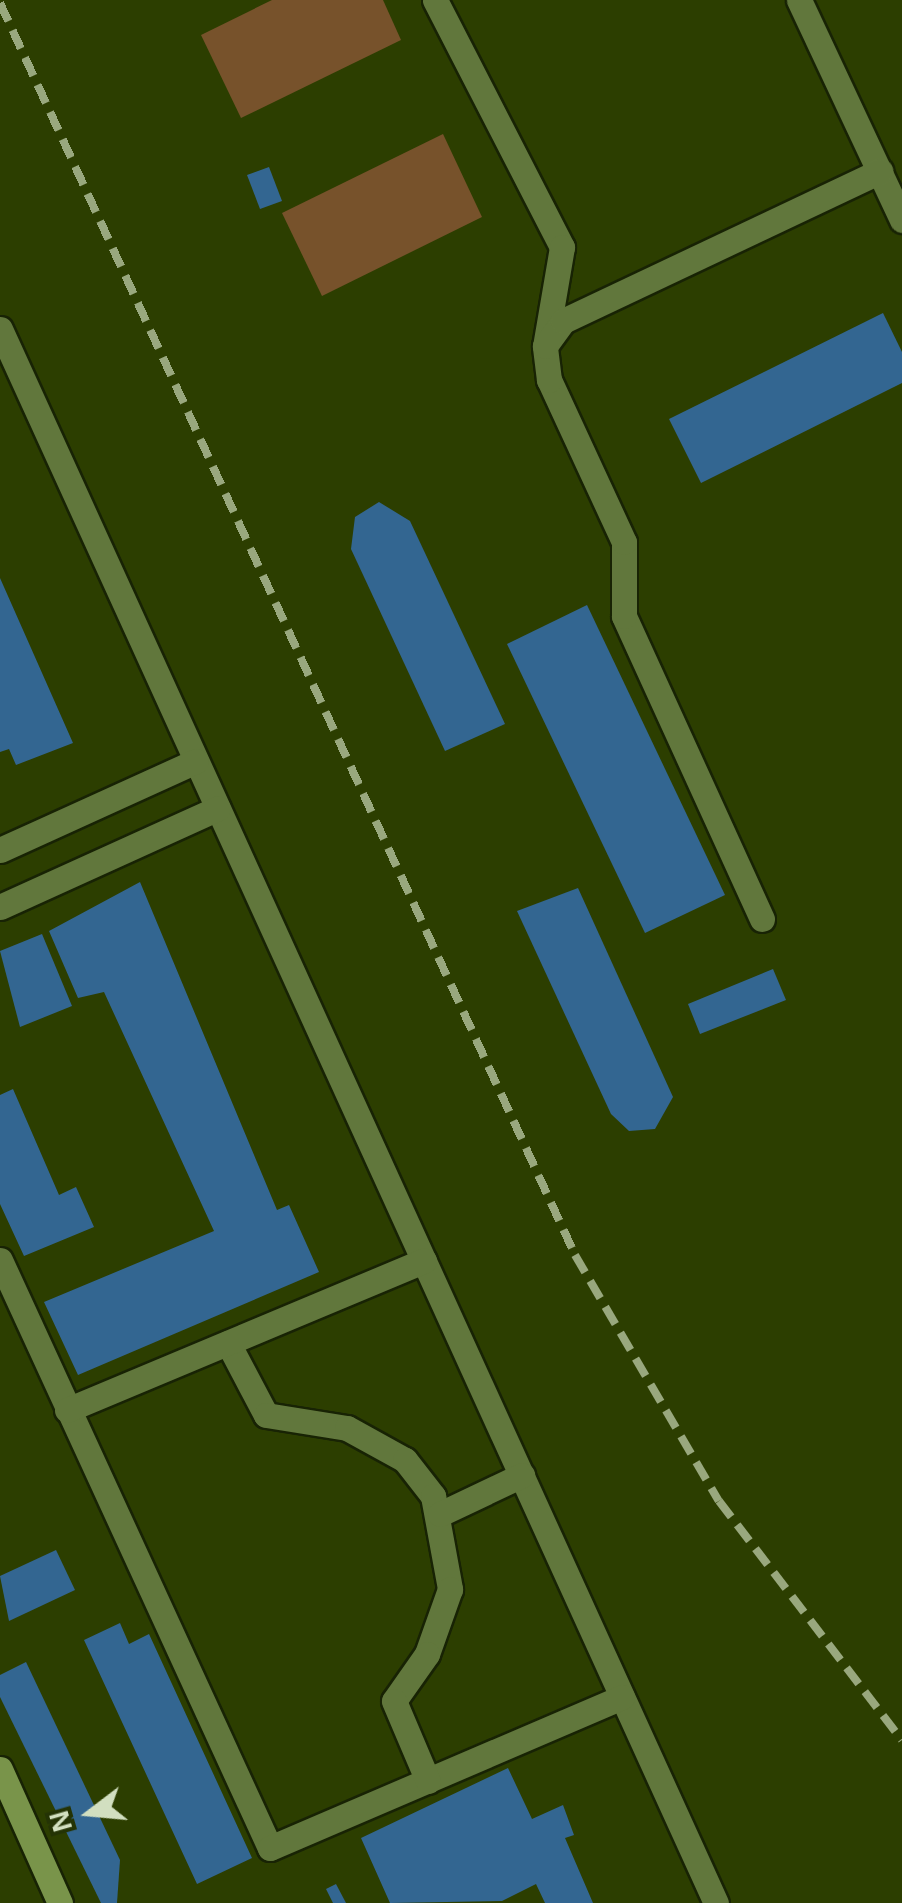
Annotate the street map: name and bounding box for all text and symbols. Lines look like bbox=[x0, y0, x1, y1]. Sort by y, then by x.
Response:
north arrow bbox=[40, 1763, 140, 1863]
text: N bbox=[43, 1807, 78, 1835]

